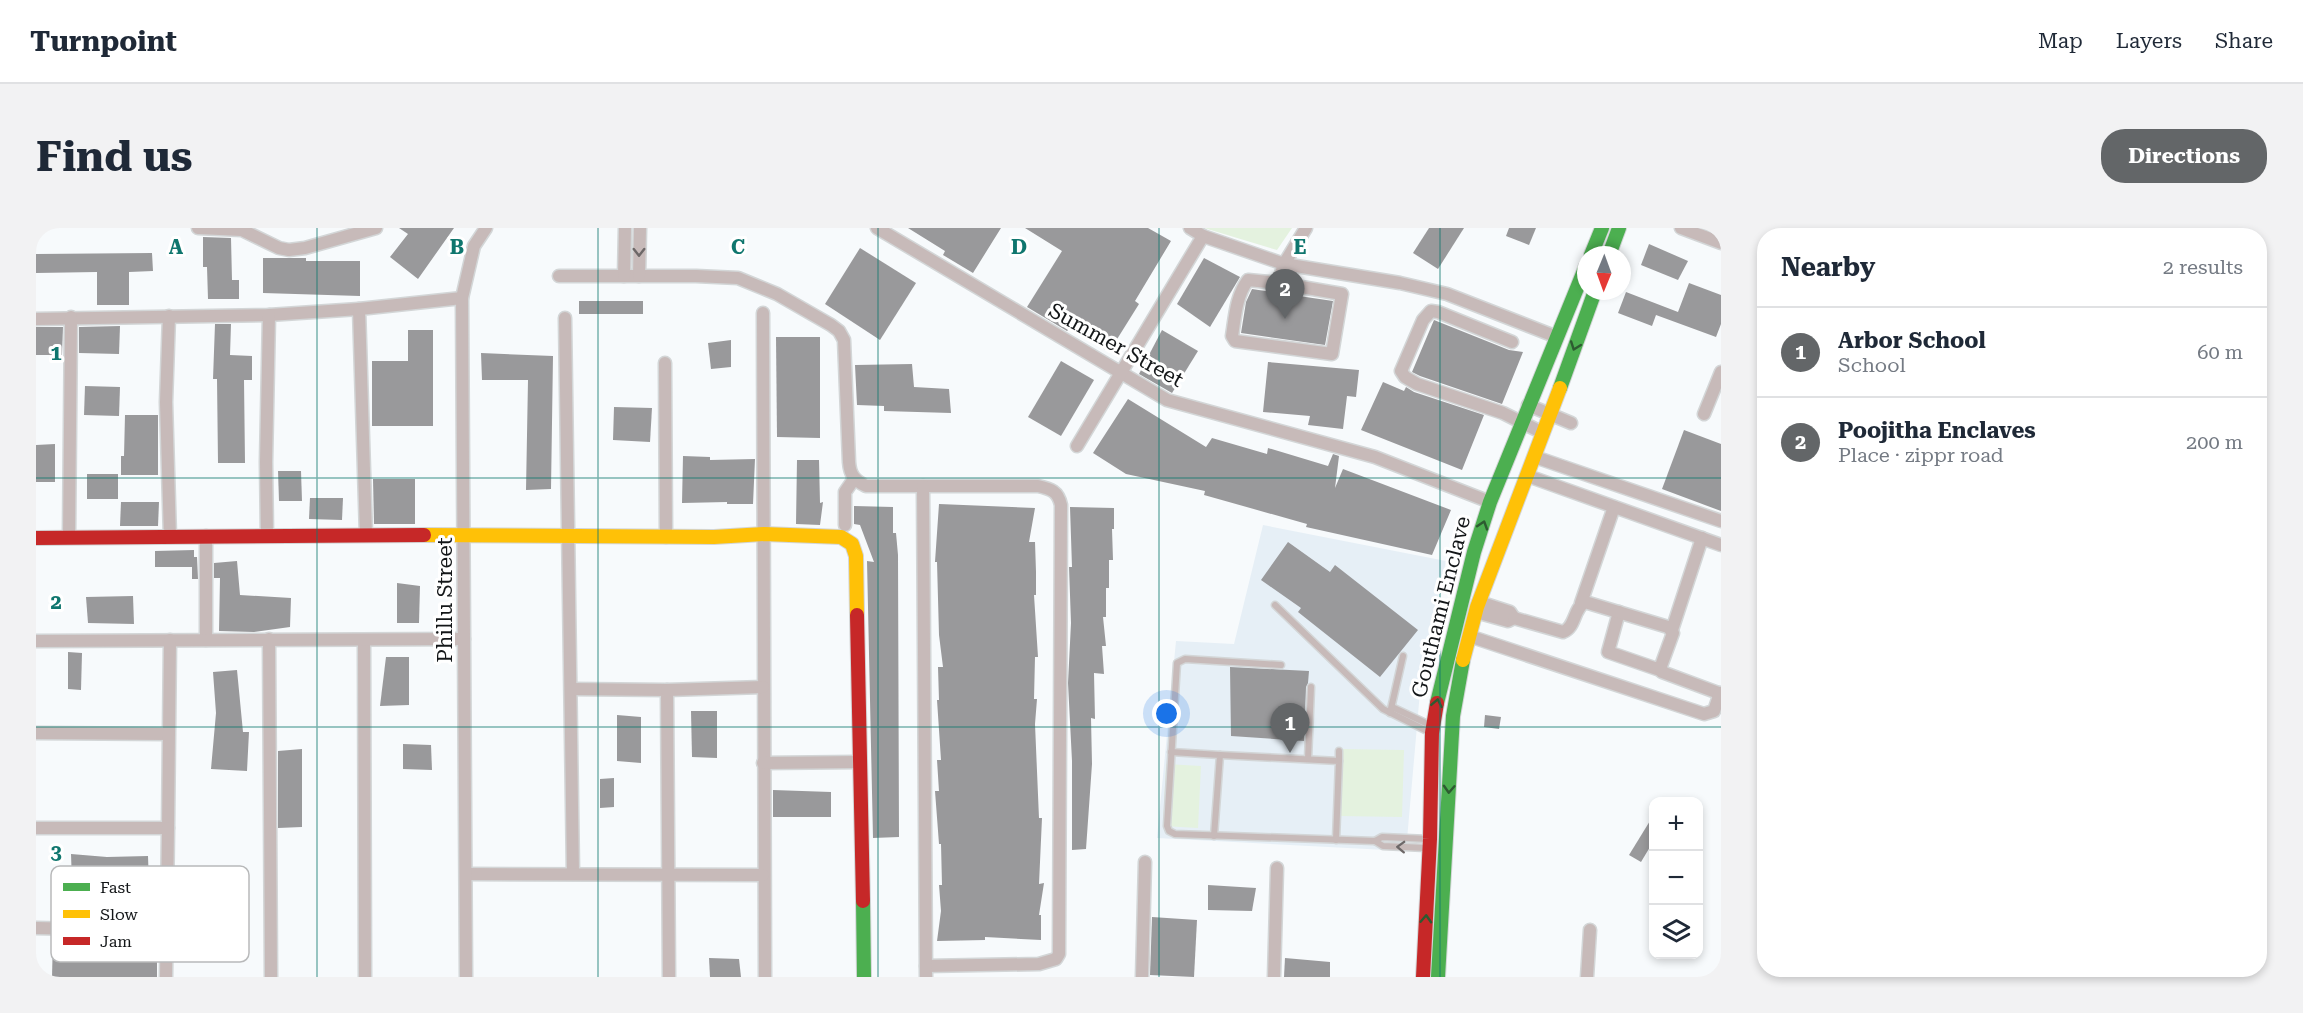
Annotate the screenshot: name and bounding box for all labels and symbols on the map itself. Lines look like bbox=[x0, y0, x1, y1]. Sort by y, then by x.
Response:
text: A bbox=[169, 235, 184, 259]
text: B bbox=[450, 235, 464, 259]
text: C bbox=[731, 235, 745, 259]
text: D bbox=[1011, 235, 1027, 259]
text: E bbox=[1294, 235, 1307, 259]
north arrow bbox=[1577, 246, 1631, 300]
one-way arrow bbox=[633, 247, 646, 256]
pin: 2 bbox=[1266, 270, 1304, 319]
street label: Summer Street bbox=[1044, 298, 1188, 392]
one-way arrow bbox=[1570, 340, 1582, 351]
text: 1 bbox=[50, 341, 62, 365]
street label: Gouthami Enclave bbox=[1407, 514, 1475, 700]
one-way arrow bbox=[1475, 520, 1488, 531]
street label: Phillu Street bbox=[433, 537, 457, 663]
text: 2 bbox=[50, 590, 62, 614]
one-way arrow bbox=[1430, 698, 1443, 708]
your location bbox=[1152, 699, 1181, 728]
pin: 1 bbox=[1270, 704, 1310, 753]
one-way arrow bbox=[1443, 784, 1456, 793]
text: 3 bbox=[50, 840, 62, 864]
one-way arrow bbox=[1397, 840, 1406, 853]
legend bbox=[51, 866, 249, 962]
text: Fast bbox=[100, 878, 131, 897]
text: Slow bbox=[100, 905, 138, 924]
one-way arrow bbox=[1420, 914, 1433, 923]
text: Jam bbox=[100, 932, 132, 951]

